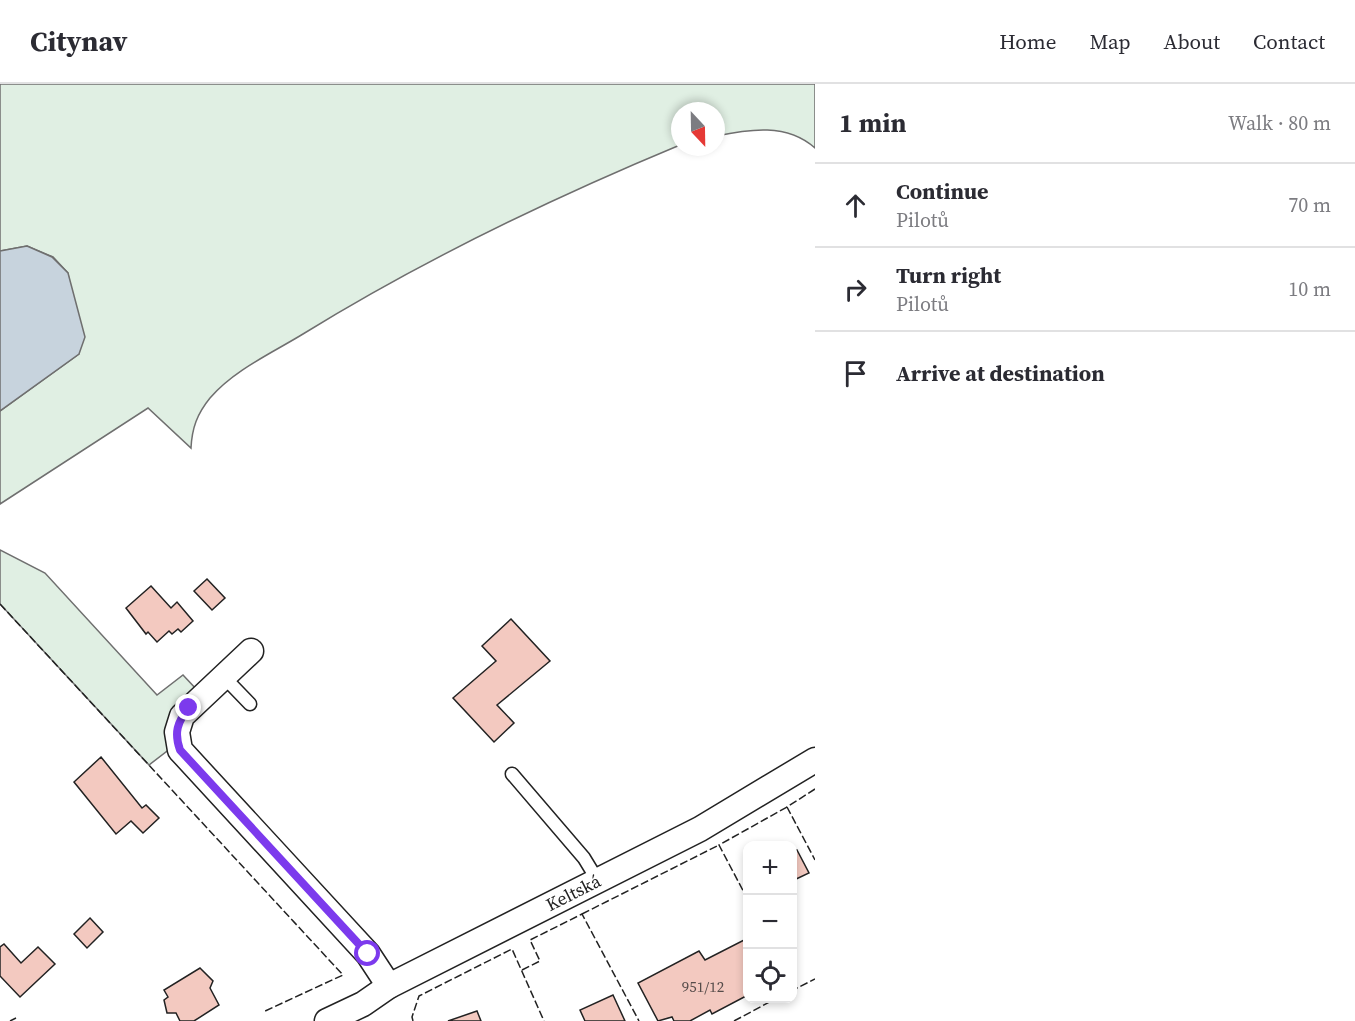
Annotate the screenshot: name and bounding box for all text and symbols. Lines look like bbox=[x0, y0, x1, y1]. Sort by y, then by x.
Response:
text: Citynav bbox=[30, 22, 127, 60]
text: Home bbox=[999, 27, 1057, 56]
text: Map bbox=[1090, 27, 1131, 56]
text: About bbox=[1164, 27, 1220, 56]
text: Contact bbox=[1253, 27, 1325, 56]
north arrow bbox=[671, 102, 725, 156]
text: 1 min bbox=[839, 105, 906, 141]
text: Walk · 80 m bbox=[1228, 109, 1331, 137]
text: Continue bbox=[896, 176, 989, 206]
icon: ahead bbox=[839, 189, 872, 222]
text: 70 m bbox=[1288, 191, 1331, 219]
text: Pilotů bbox=[896, 206, 949, 234]
text: Turn right bbox=[896, 260, 1001, 290]
icon: right bbox=[839, 273, 872, 306]
text: 10 m bbox=[1288, 275, 1331, 303]
text: Pilotů bbox=[896, 290, 949, 318]
icon: arrive bbox=[839, 357, 872, 390]
text: Arrive at destination bbox=[896, 358, 1105, 388]
route end bbox=[175, 694, 201, 720]
map controls bbox=[743, 841, 797, 1003]
button: + bbox=[743, 841, 797, 895]
street label: Keltská bbox=[541, 868, 606, 917]
button: − bbox=[743, 895, 797, 949]
route start bbox=[354, 940, 380, 966]
button: locate bbox=[743, 949, 797, 1003]
house number: 951/12 bbox=[682, 976, 724, 997]

